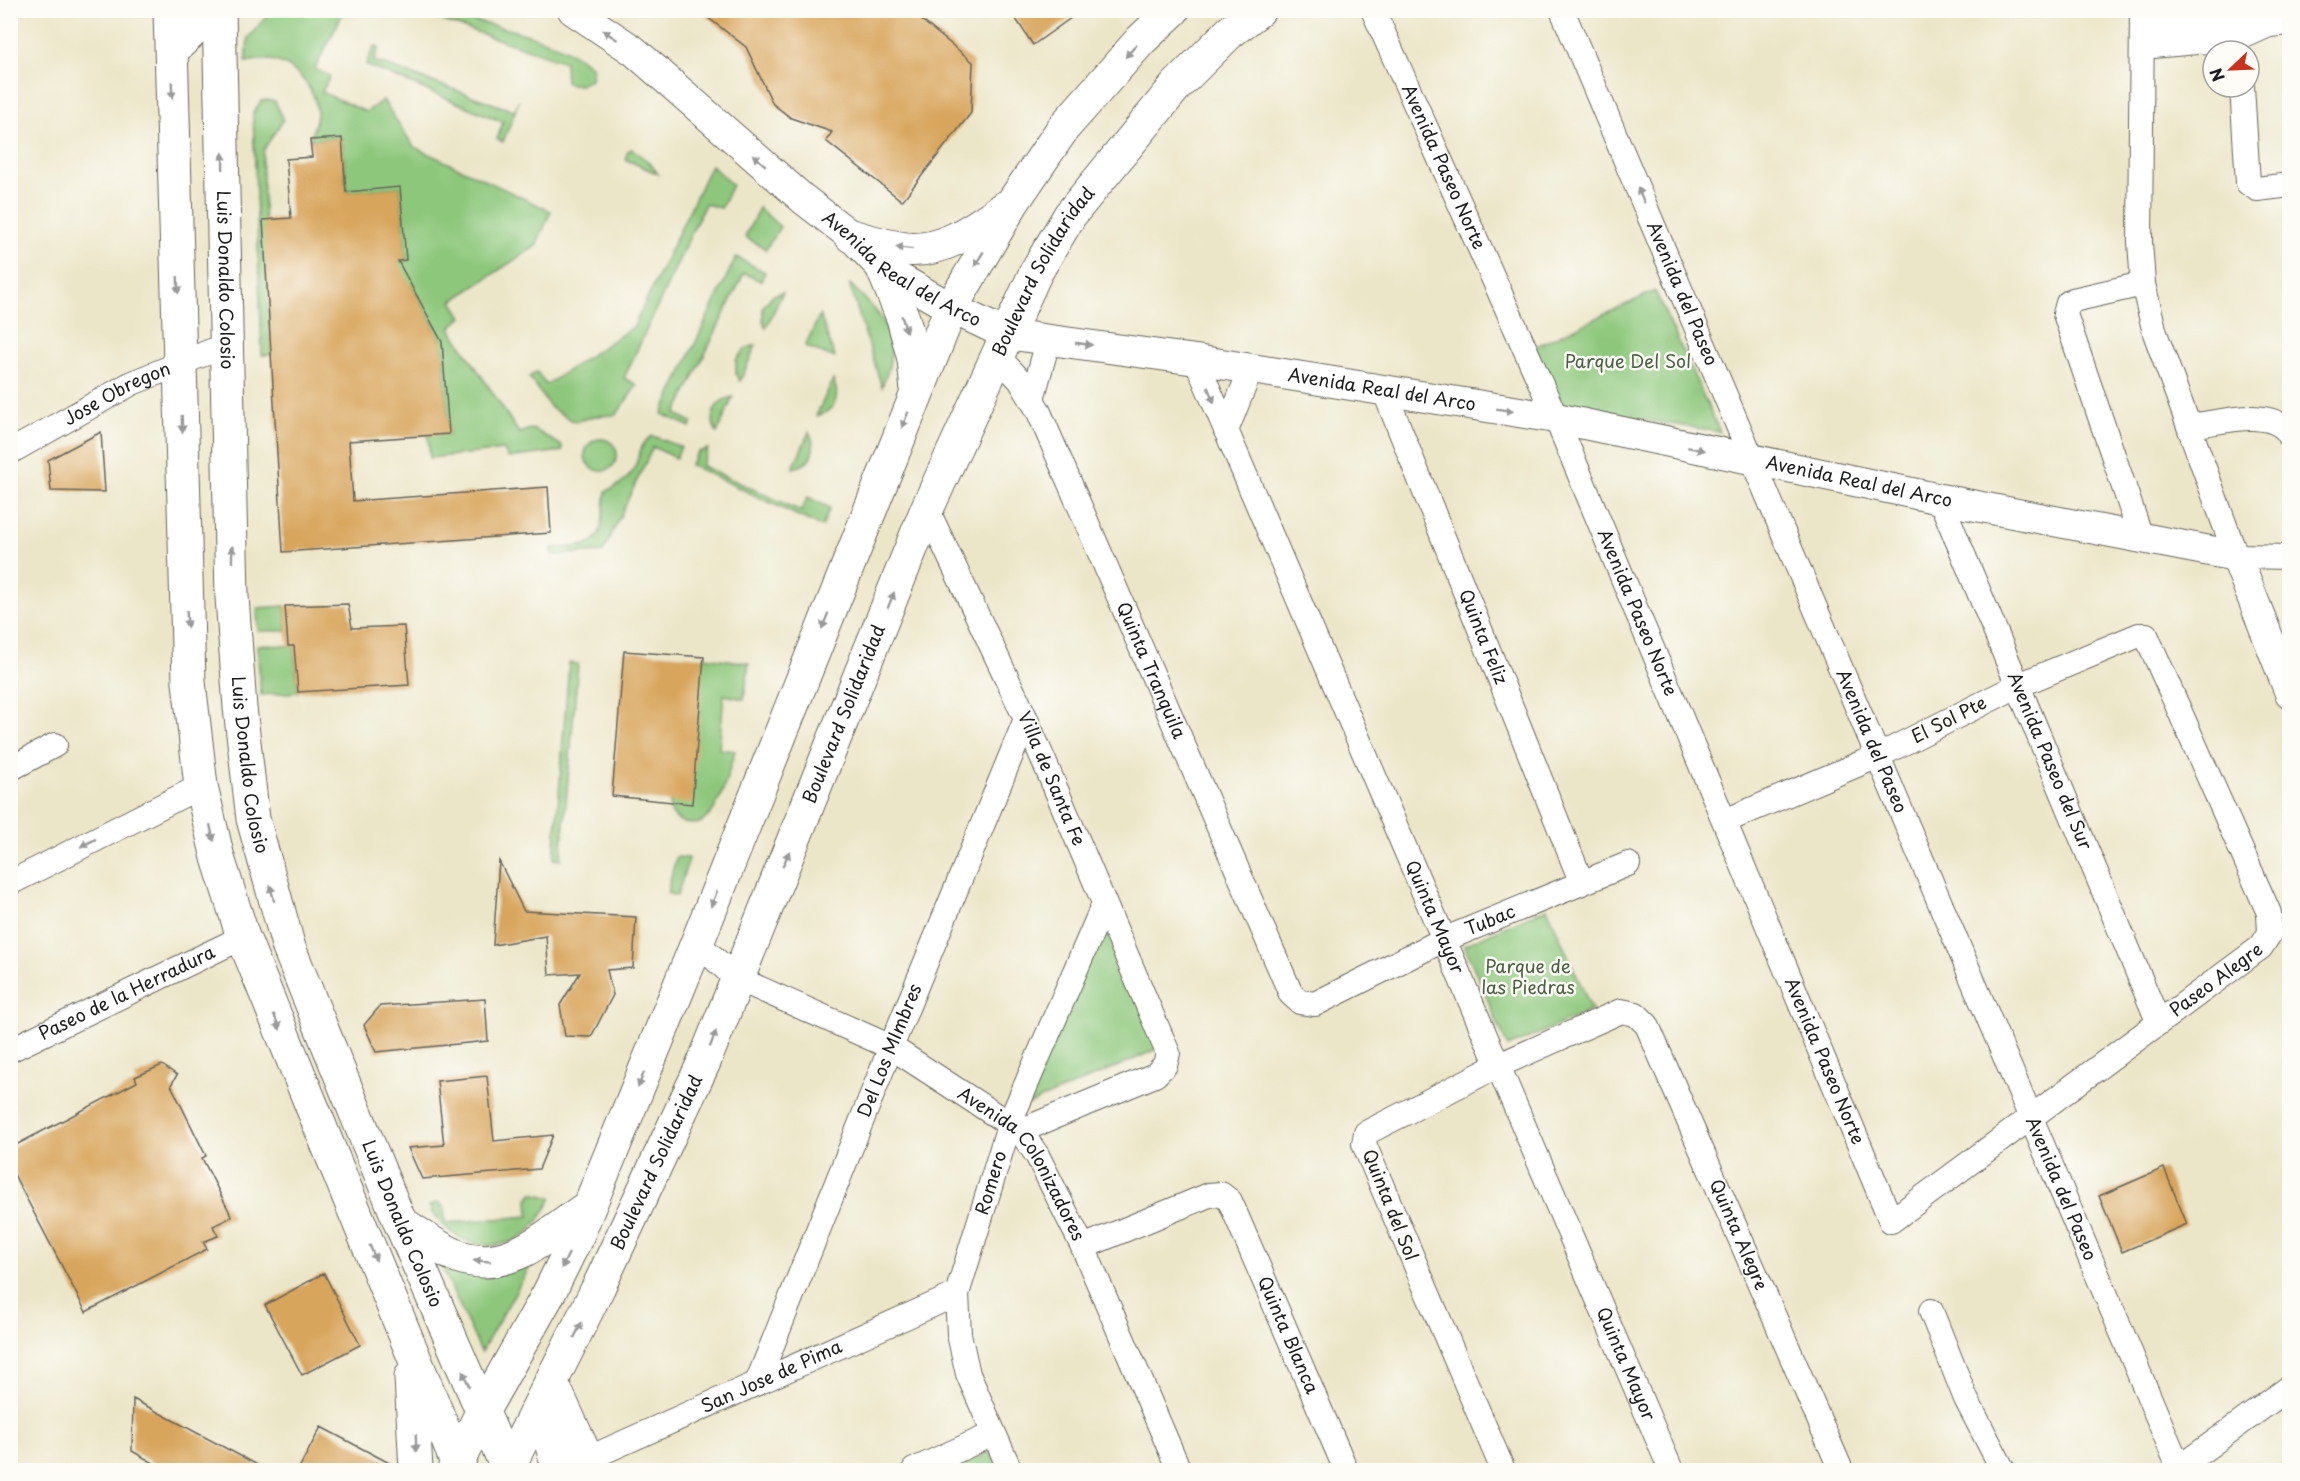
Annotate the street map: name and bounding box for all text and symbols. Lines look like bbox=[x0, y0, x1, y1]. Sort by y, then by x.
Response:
one-way arrow bbox=[602, 30, 618, 41]
north arrow bbox=[2201, 39, 2261, 99]
one-way arrow bbox=[1125, 43, 1138, 58]
text: N bbox=[2203, 65, 2230, 86]
street label: Avenida Paseo Norte bbox=[1396, 79, 1494, 253]
one-way arrow bbox=[168, 80, 177, 99]
one-way arrow bbox=[218, 151, 228, 170]
one-way arrow bbox=[752, 154, 767, 167]
street label: Boulevard Solidaridad bbox=[984, 180, 1100, 360]
one-way arrow bbox=[1636, 185, 1646, 203]
street label: Luis Donaldo Colosio bbox=[211, 190, 242, 370]
street label: Avenida Real del Arco bbox=[817, 204, 986, 332]
street label: Avenida del Paseo bbox=[1641, 217, 1726, 369]
one-way arrow bbox=[894, 243, 913, 252]
one-way arrow bbox=[974, 251, 985, 267]
one-way arrow bbox=[173, 275, 182, 294]
one-way arrow bbox=[900, 315, 909, 333]
one-way arrow bbox=[1075, 339, 1094, 348]
park label: Parque Del Sol bbox=[1565, 347, 1691, 374]
street label: Jose Obregon bbox=[58, 354, 174, 431]
street label: Avenida Real del Arco bbox=[1286, 360, 1478, 417]
one-way arrow bbox=[1206, 387, 1216, 405]
one-way arrow bbox=[1496, 405, 1515, 414]
one-way arrow bbox=[900, 411, 909, 429]
one-way arrow bbox=[177, 414, 186, 433]
one-way arrow bbox=[1687, 444, 1706, 454]
street label: Avenida Real del Arco bbox=[1764, 448, 1955, 513]
street label: Avenida Paseo Norte bbox=[1592, 524, 1685, 700]
one-way arrow bbox=[227, 544, 237, 563]
street label: Quinta Feliz bbox=[1453, 585, 1516, 688]
one-way arrow bbox=[887, 591, 896, 609]
street label: Quinta Tranquila bbox=[1111, 597, 1194, 743]
one-way arrow bbox=[183, 609, 192, 628]
one-way arrow bbox=[820, 612, 830, 630]
street label: Boulevard Solidaridad bbox=[795, 620, 891, 807]
street label: Avenida del Paseo bbox=[1830, 664, 1915, 817]
street label: Avenida Paseo del Sur bbox=[2002, 667, 2100, 854]
street label: Luis Donaldo Colosio bbox=[226, 675, 277, 856]
street label: El Sol Pte bbox=[1906, 688, 1991, 749]
street label: Villa de Santa Fe bbox=[1012, 706, 1093, 849]
one-way arrow bbox=[208, 823, 217, 842]
one-way arrow bbox=[80, 839, 97, 848]
one-way arrow bbox=[781, 849, 791, 867]
street label: Quinta Mayor bbox=[1400, 855, 1472, 978]
one-way arrow bbox=[267, 883, 276, 901]
one-way arrow bbox=[709, 891, 719, 909]
street label: Tubac bbox=[1460, 897, 1519, 942]
street label: Paseo Alegre bbox=[2163, 935, 2268, 1023]
street label: Paseo de la Herradura bbox=[33, 938, 219, 1046]
park label: Parque de las Piedras bbox=[1481, 952, 1575, 1000]
street label: Avenida Paseo Norte bbox=[1779, 973, 1873, 1148]
street label: Del Los MImbres bbox=[849, 979, 928, 1121]
one-way arrow bbox=[273, 1013, 282, 1031]
one-way arrow bbox=[709, 1030, 718, 1048]
street label: Boulevard Solidaridad bbox=[603, 1070, 708, 1254]
one-way arrow bbox=[636, 1071, 645, 1089]
street label: Avenida Colonizadores bbox=[953, 1079, 1093, 1245]
street label: Avenida del Paseo bbox=[2020, 1112, 2105, 1264]
street label: Luis Donaldo Colosio bbox=[356, 1135, 450, 1311]
street label: Quinta del Sol bbox=[1357, 1145, 1426, 1264]
street label: Romero bbox=[967, 1147, 1012, 1218]
street label: Quinta Alegre bbox=[1704, 1174, 1776, 1294]
one-way arrow bbox=[368, 1245, 377, 1262]
one-way arrow bbox=[560, 1252, 569, 1269]
one-way arrow bbox=[473, 1256, 492, 1265]
street label: Quinta Blanca bbox=[1252, 1272, 1327, 1398]
street label: Quinta Mayor bbox=[1591, 1302, 1664, 1425]
one-way arrow bbox=[573, 1322, 582, 1339]
street label: San Jose de Pima bbox=[696, 1332, 846, 1419]
one-way arrow bbox=[461, 1370, 470, 1388]
one-way arrow bbox=[411, 1433, 421, 1452]

